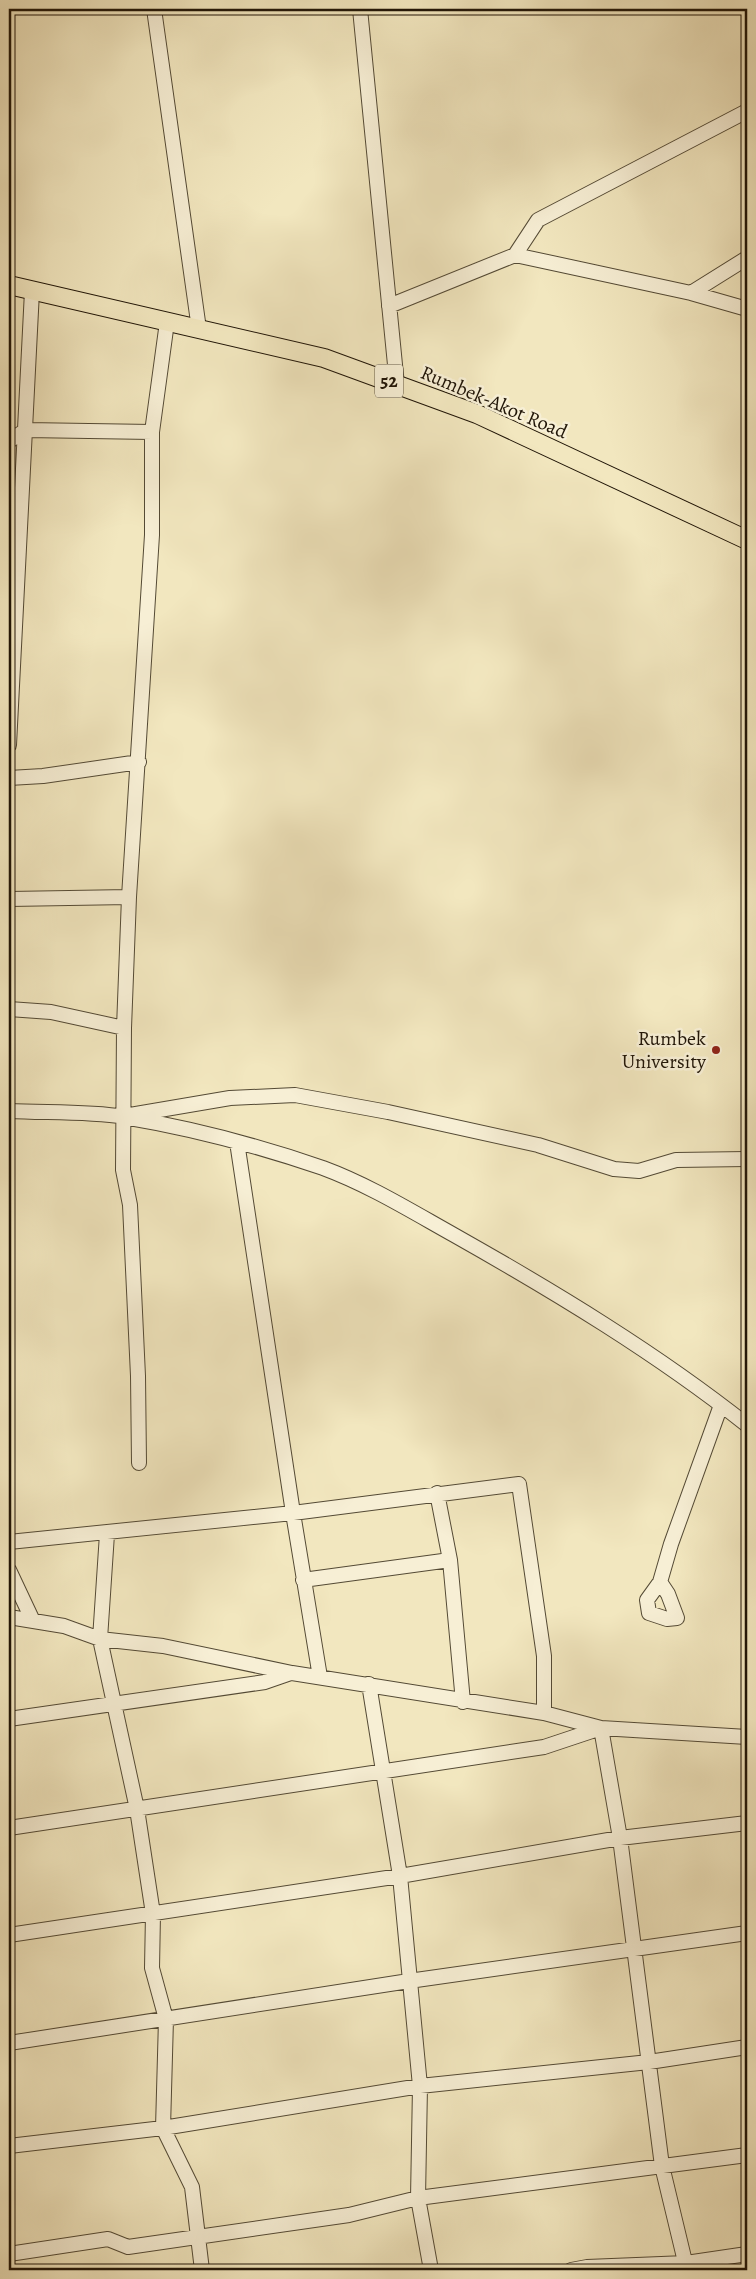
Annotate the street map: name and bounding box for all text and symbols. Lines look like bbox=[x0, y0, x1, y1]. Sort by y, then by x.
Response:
street label: Rumbek-Akot Road bbox=[416, 359, 572, 445]
road number: 52 bbox=[375, 364, 403, 398]
place label: Rumbek University bbox=[622, 1025, 707, 1075]
marker: Rumbek University bbox=[710, 1044, 722, 1056]

